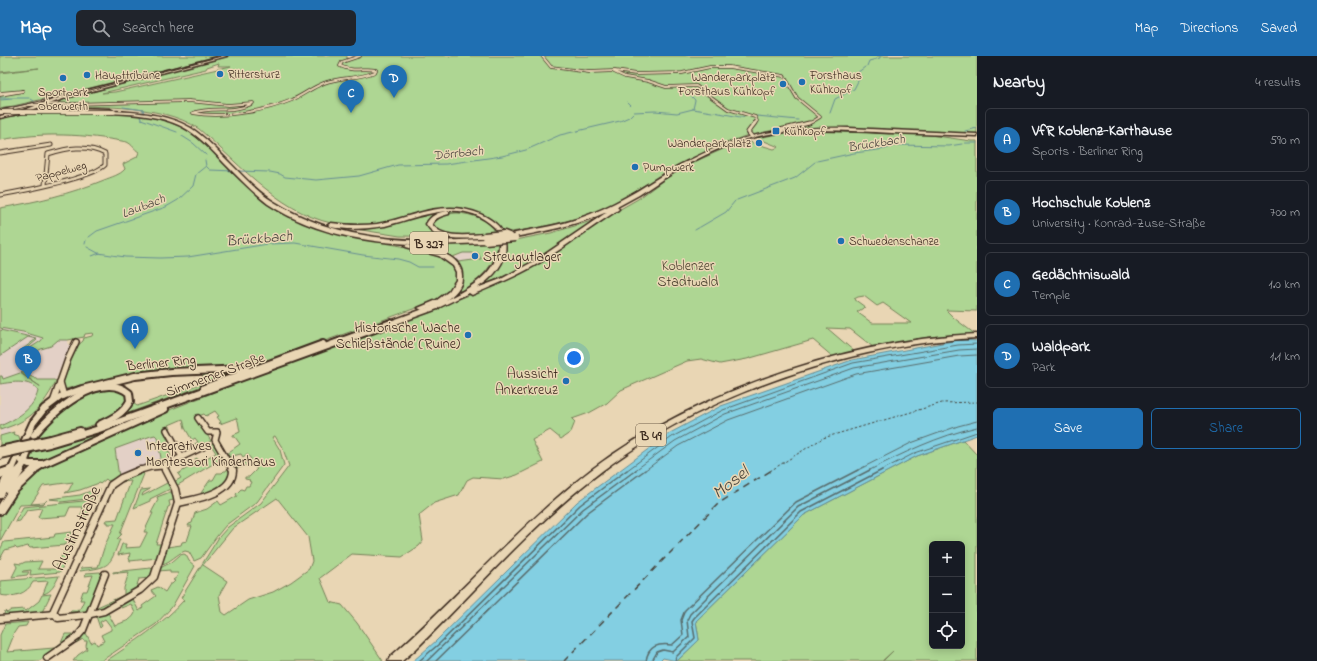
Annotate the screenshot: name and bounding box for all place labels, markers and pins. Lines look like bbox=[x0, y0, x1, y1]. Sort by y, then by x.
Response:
pin: D bbox=[381, 65, 407, 98]
place label: Rittersturz bbox=[228, 66, 281, 84]
place label: Haupttribüne bbox=[95, 67, 161, 85]
place label: Forsthaus Kühkopf bbox=[809, 67, 862, 99]
marker: Rittersturz bbox=[215, 69, 225, 79]
place label: Wanderparkplatz Forsthaus Kühkopf bbox=[677, 69, 776, 101]
marker: Haupttribüne bbox=[82, 70, 92, 80]
marker: Sportpark Oberwerth bbox=[58, 73, 68, 83]
marker: Forsthaus Kühkopf bbox=[797, 77, 807, 87]
marker: Wanderparkplatz Forsthaus Kühkopf bbox=[778, 79, 788, 89]
pin: C bbox=[338, 80, 364, 113]
place label: Sportpark Oberwerth bbox=[38, 84, 89, 116]
place label: Kühkopf bbox=[784, 123, 826, 141]
marker: Kühkopf bbox=[771, 126, 781, 136]
place label: Wanderparkplatz bbox=[668, 135, 752, 153]
marker: Wanderparkplatz bbox=[754, 138, 764, 148]
place label: Pumpwerk bbox=[643, 159, 695, 177]
marker: Pumpwerk bbox=[630, 162, 640, 172]
place label: Schwedenschanze bbox=[849, 233, 940, 251]
marker: Schwedenschanze bbox=[836, 236, 846, 246]
place label: Streugutlager bbox=[483, 247, 562, 269]
marker: Streugutlager bbox=[470, 251, 480, 261]
pin: A bbox=[122, 316, 148, 349]
place label: Historische 'Wache Schießstände' (Ruine) bbox=[336, 318, 461, 355]
marker: Historische 'Wache Schießstände' (Ruine) bbox=[463, 330, 473, 340]
pin: B bbox=[15, 346, 41, 379]
place label: Aussicht Ankerkreuz bbox=[495, 364, 558, 401]
marker: Aussicht Ankerkreuz bbox=[561, 376, 571, 386]
place label: Integratives Montessori Kinderhaus bbox=[146, 436, 276, 473]
marker: Integratives Montessori Kinderhaus bbox=[133, 448, 143, 458]

